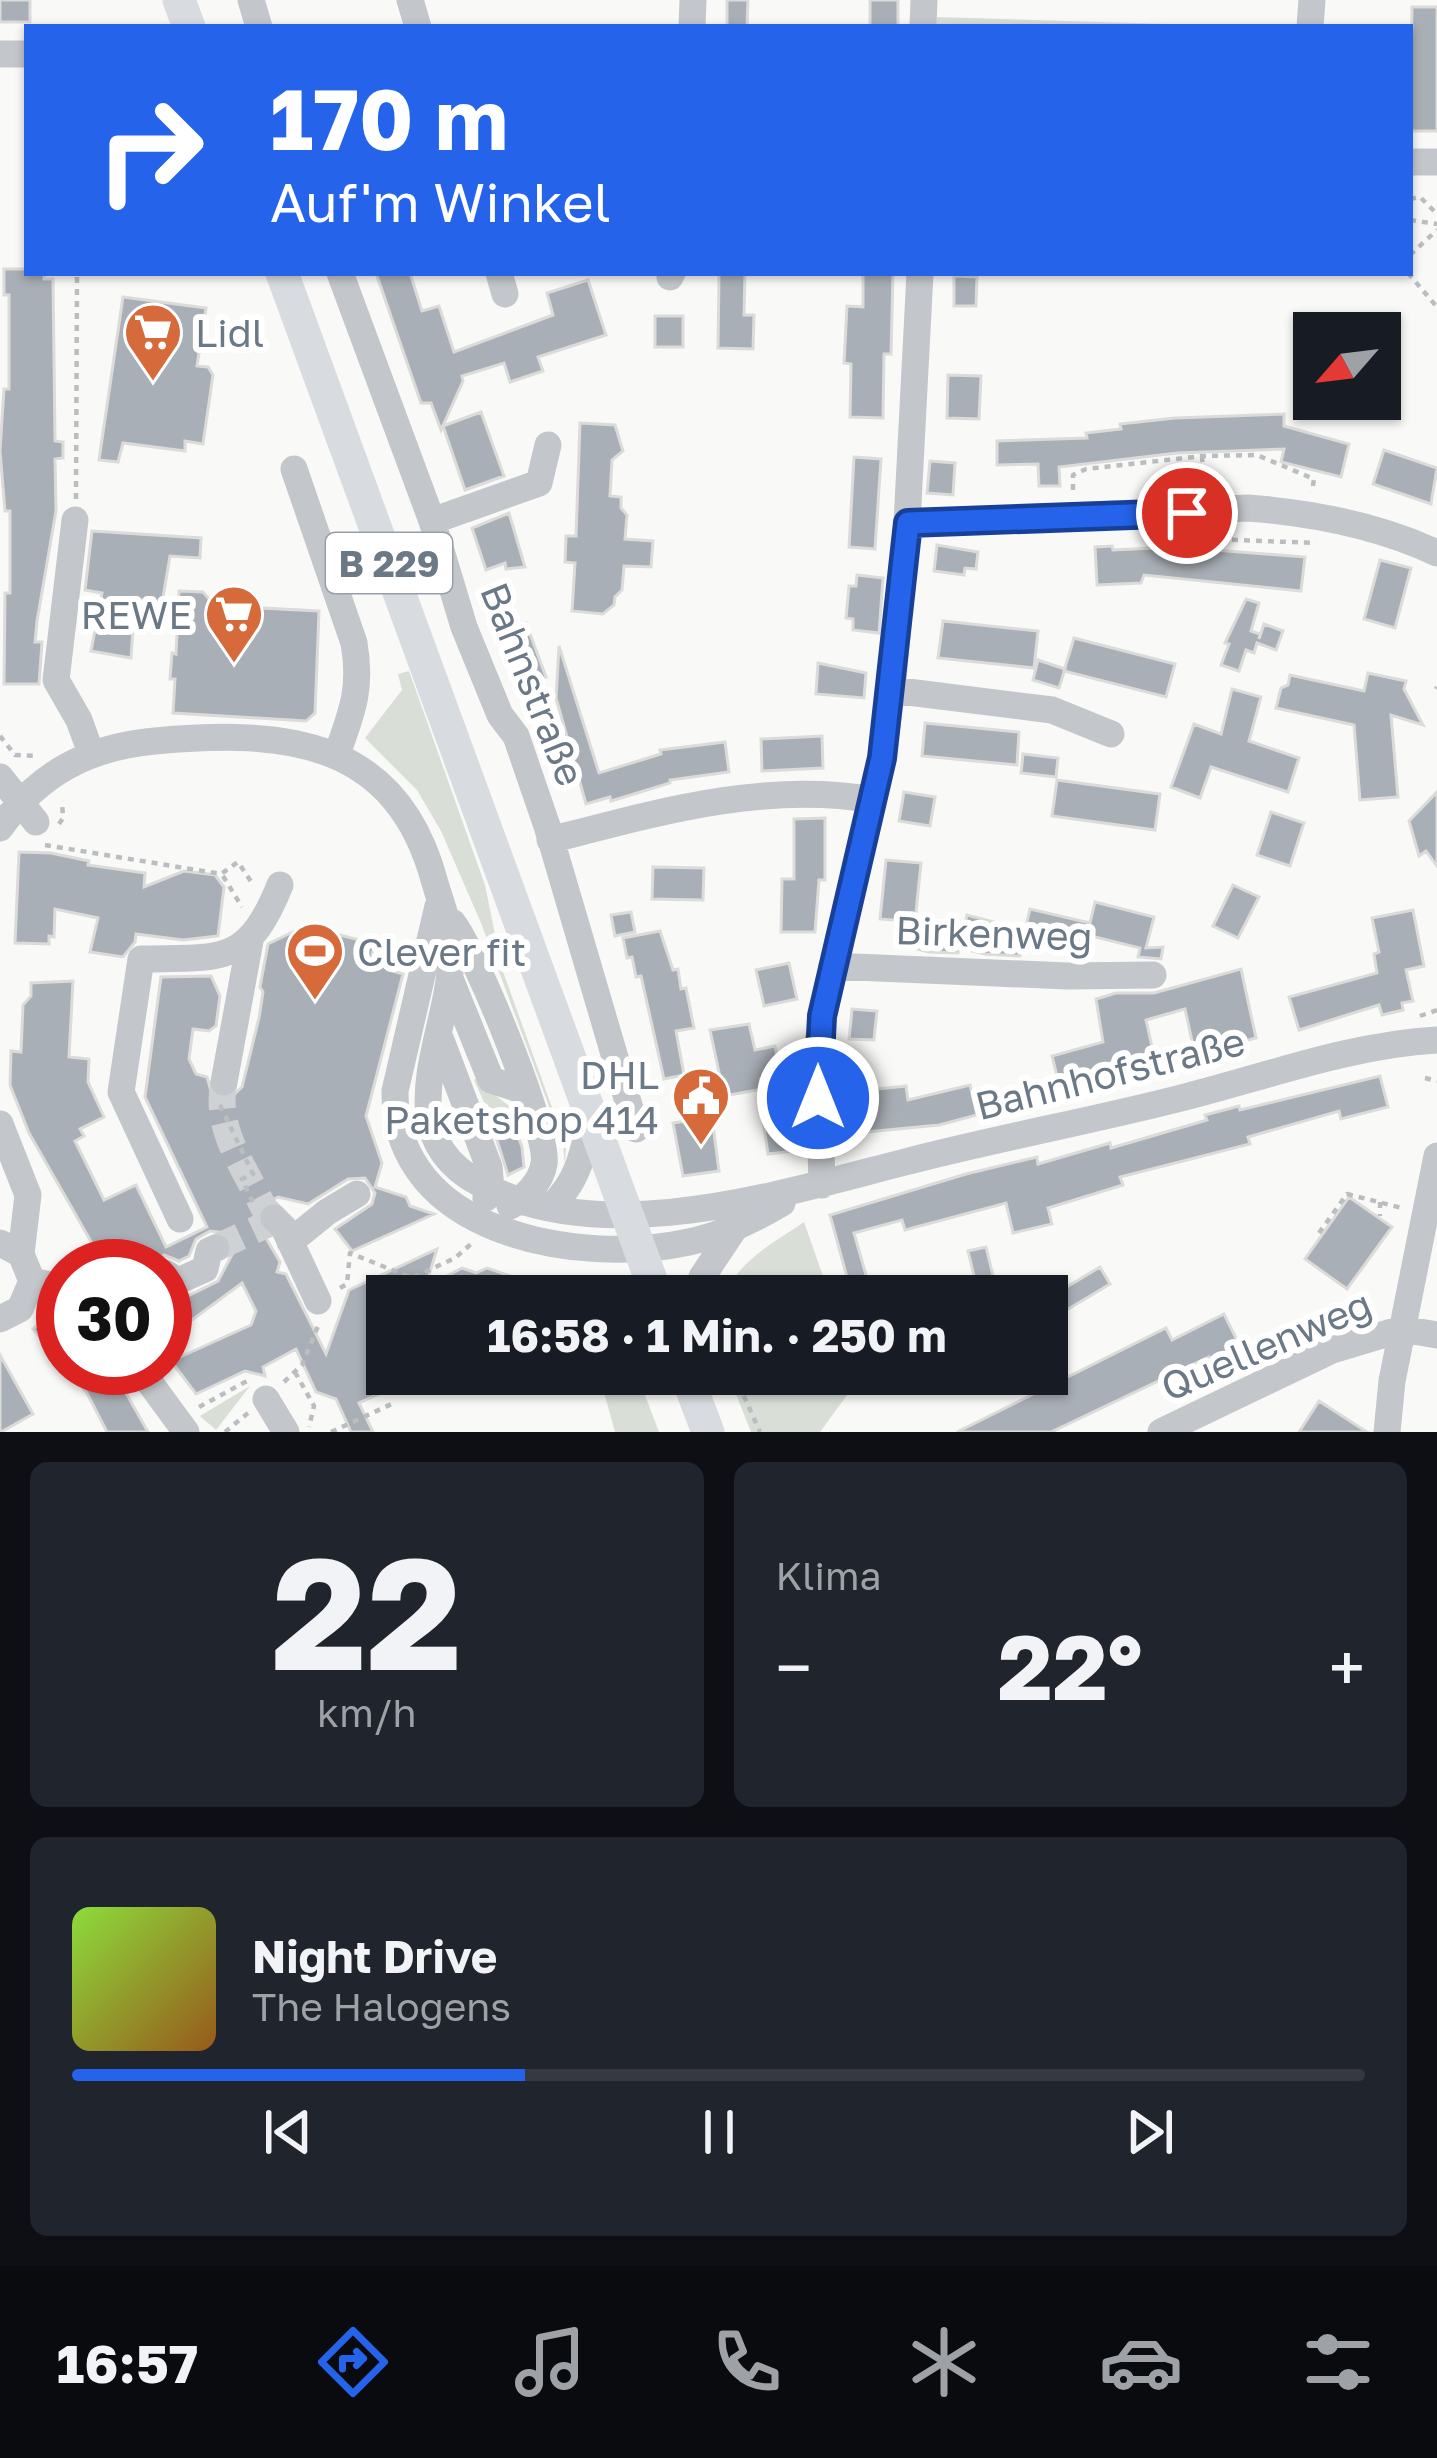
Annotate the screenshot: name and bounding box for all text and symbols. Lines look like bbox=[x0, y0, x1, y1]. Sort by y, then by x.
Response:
text: 170 m bbox=[270, 68, 508, 168]
icon: right bbox=[72, 72, 228, 228]
text: Auf'm Winkel bbox=[270, 169, 611, 234]
supermarket icon: Lidl bbox=[122, 301, 184, 383]
place label: Lidl bbox=[195, 309, 264, 356]
north arrow bbox=[1293, 312, 1401, 420]
map controls bbox=[1293, 312, 1401, 420]
pin bbox=[1136, 462, 1238, 564]
icon: arrive bbox=[1154, 480, 1220, 546]
road number: B 229 bbox=[326, 533, 452, 593]
street label: Bahnstraße bbox=[471, 576, 595, 792]
supermarket icon: REWE bbox=[203, 583, 265, 665]
place label: REWE bbox=[80, 591, 192, 638]
street label: Birkenweg bbox=[895, 906, 1093, 960]
sports icon: Clever fit bbox=[284, 920, 346, 1002]
place label: Clever fit bbox=[357, 928, 526, 975]
street label: Bahnhofstraße bbox=[971, 1017, 1249, 1129]
position arrow bbox=[755, 1035, 881, 1161]
place label: DHL Paketshop 414 bbox=[384, 1051, 659, 1143]
public building icon: DHL Paketshop 414 bbox=[670, 1065, 732, 1147]
speed limit sign: 30 bbox=[36, 1239, 192, 1395]
street label: Quellenweg bbox=[1154, 1280, 1378, 1410]
text: 16:58 · 1 Min. · 250 m bbox=[487, 1308, 947, 1362]
text: 22 bbox=[272, 1517, 462, 1704]
text: Klima bbox=[776, 1552, 882, 1599]
text: 22° bbox=[998, 1612, 1143, 1720]
text: − bbox=[776, 1627, 812, 1707]
text: + bbox=[1329, 1627, 1365, 1707]
text: km/h bbox=[317, 1689, 416, 1736]
text: Night Drive bbox=[252, 1929, 497, 1983]
text: The Halogens bbox=[252, 1983, 511, 2030]
icon: previous bbox=[255, 2099, 321, 2165]
icon: pause bbox=[686, 2099, 752, 2165]
icon: next bbox=[1117, 2099, 1183, 2165]
icon: directions bbox=[311, 2320, 395, 2404]
icon: music bbox=[508, 2320, 592, 2404]
icon: phone bbox=[705, 2320, 789, 2404]
icon: climate bbox=[902, 2320, 986, 2404]
icon: car bbox=[1099, 2320, 1183, 2404]
icon: filters bbox=[1296, 2320, 1380, 2404]
text: 16:57 bbox=[57, 2330, 198, 2395]

